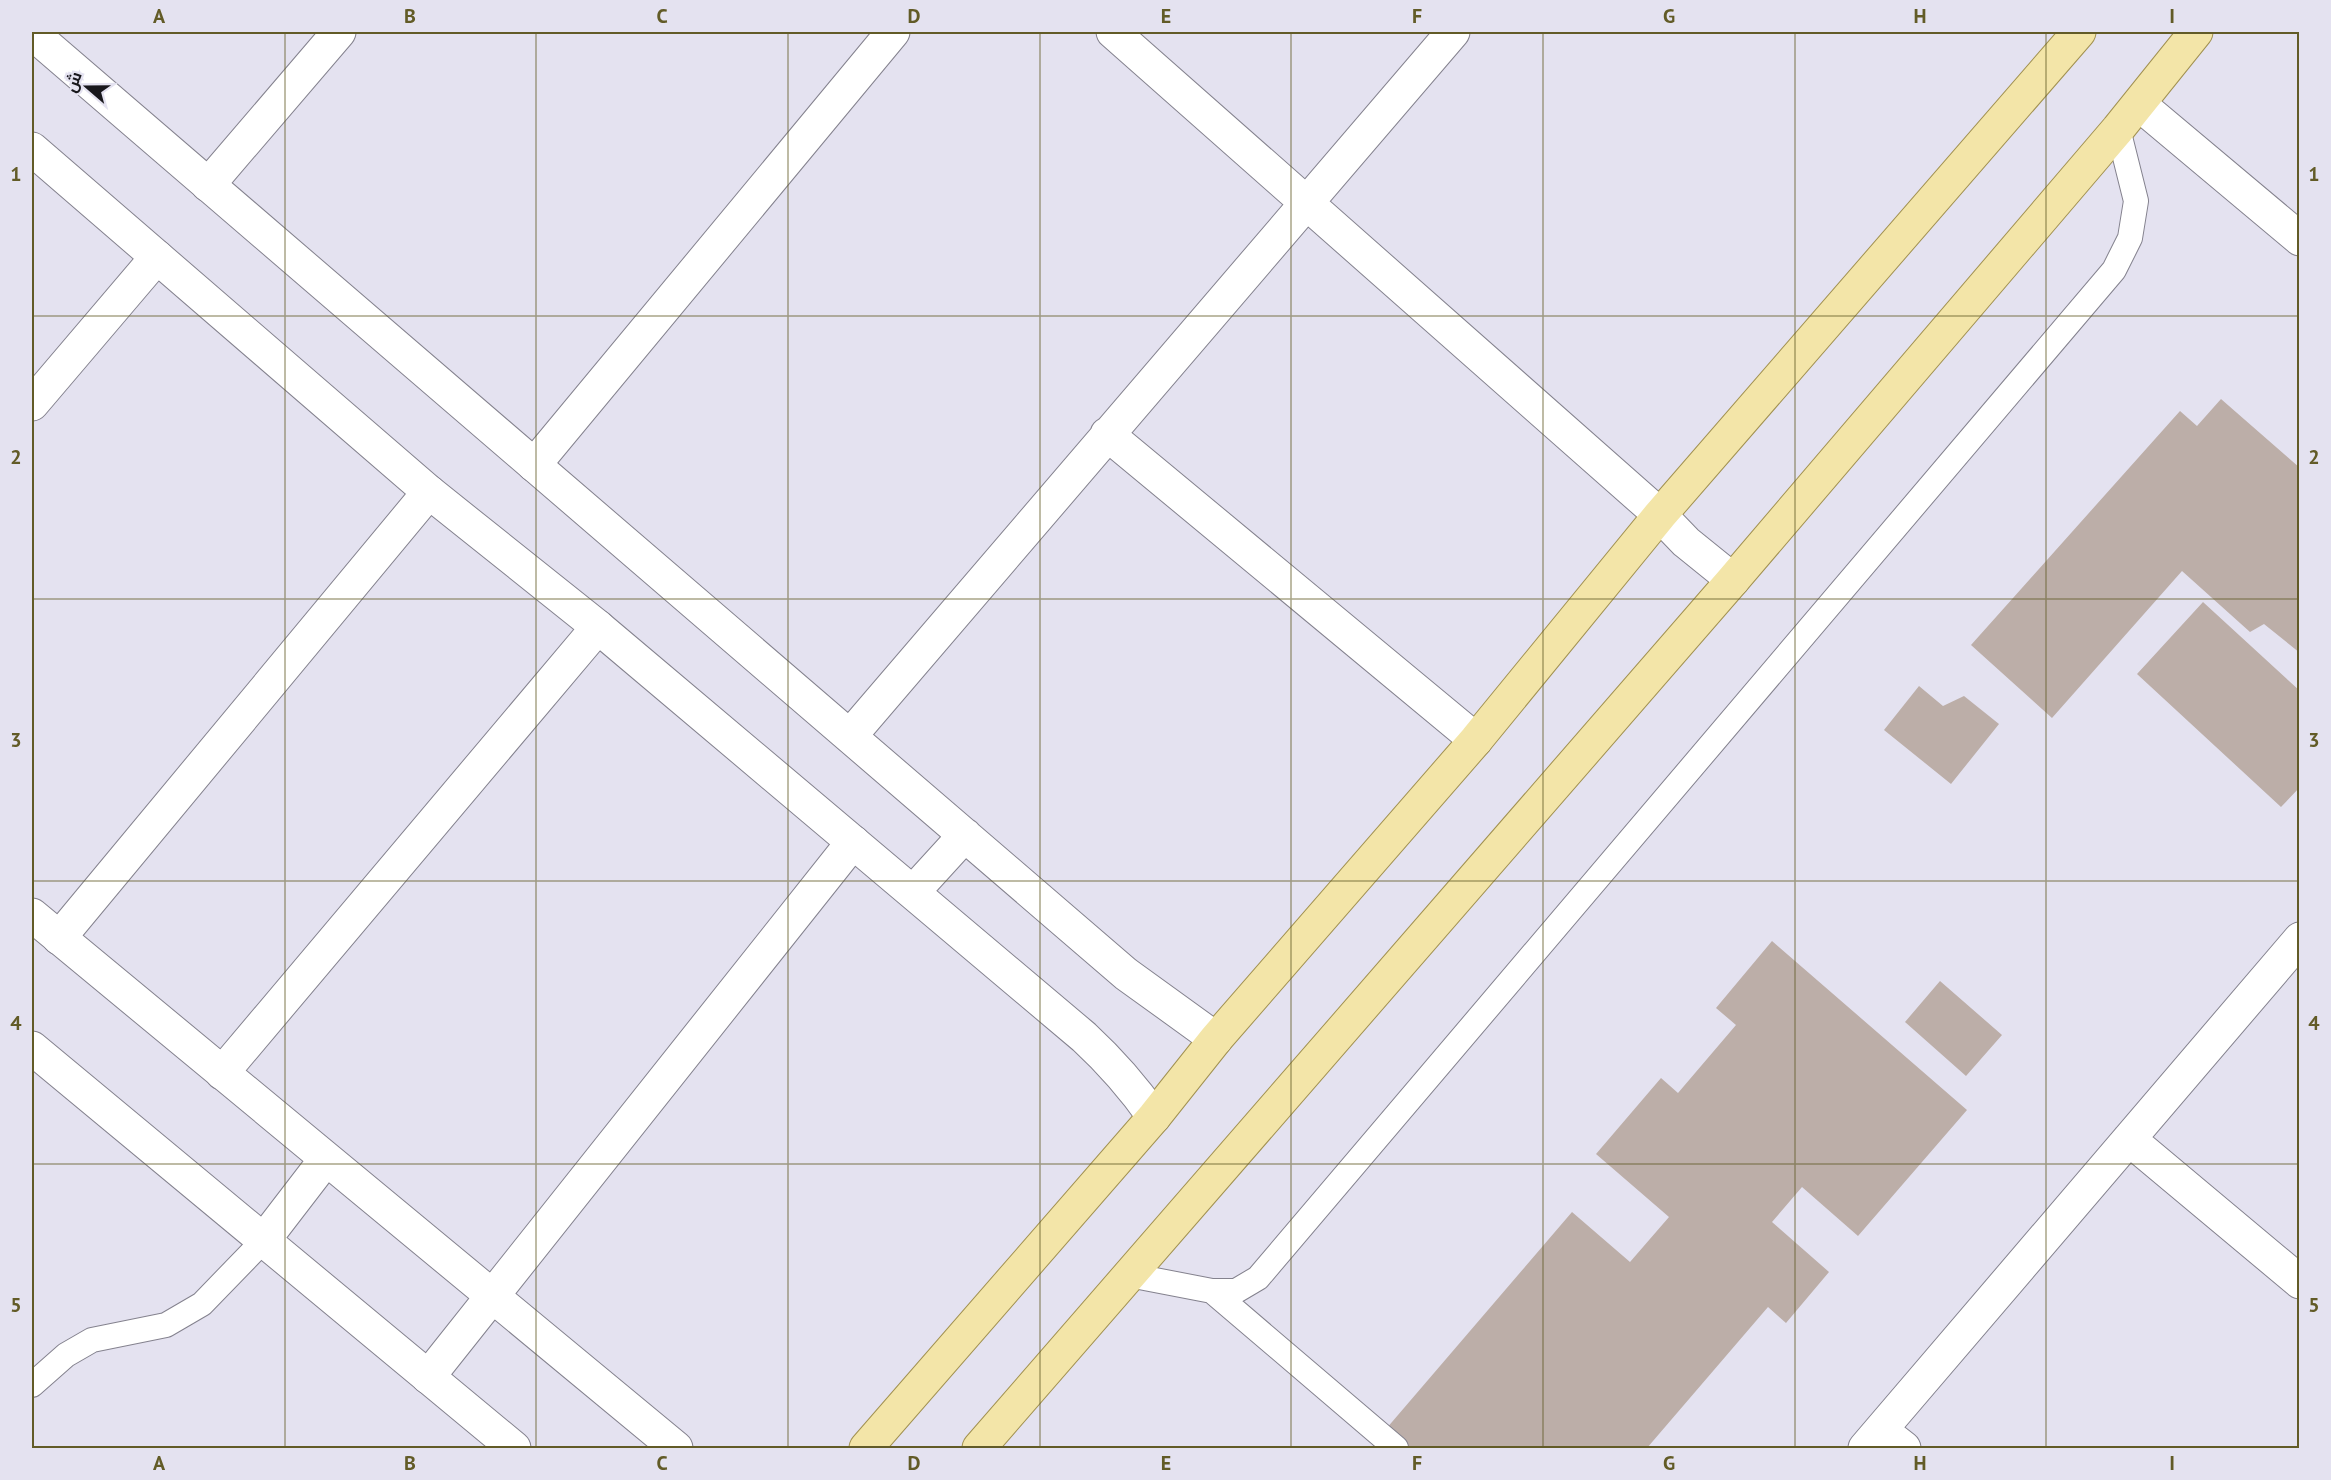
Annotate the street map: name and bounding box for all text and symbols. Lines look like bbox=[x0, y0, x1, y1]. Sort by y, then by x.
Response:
text: A bbox=[153, 3, 166, 29]
text: B bbox=[404, 3, 416, 29]
text: C bbox=[656, 3, 668, 29]
text: D bbox=[908, 3, 921, 29]
text: E bbox=[1161, 3, 1171, 29]
text: F bbox=[1412, 3, 1422, 29]
text: G bbox=[1663, 3, 1675, 29]
text: H bbox=[1913, 3, 1927, 29]
text: I bbox=[2169, 3, 2175, 29]
north arrow bbox=[57, 57, 117, 117]
text: ش bbox=[60, 69, 86, 95]
text: 1 bbox=[10, 161, 22, 187]
text: 1 bbox=[2308, 161, 2320, 187]
text: 2 bbox=[10, 444, 22, 470]
text: 2 bbox=[2308, 444, 2320, 470]
text: 3 bbox=[10, 727, 22, 753]
text: 3 bbox=[2308, 727, 2320, 753]
text: 4 bbox=[10, 1010, 22, 1036]
text: 4 bbox=[2308, 1010, 2320, 1036]
text: 5 bbox=[10, 1292, 22, 1318]
text: 5 bbox=[2308, 1292, 2320, 1318]
text: A bbox=[153, 1450, 166, 1476]
text: B bbox=[404, 1450, 416, 1476]
text: C bbox=[656, 1450, 668, 1476]
text: D bbox=[908, 1450, 921, 1476]
text: E bbox=[1161, 1450, 1171, 1476]
text: F bbox=[1412, 1450, 1422, 1476]
text: G bbox=[1663, 1450, 1675, 1476]
text: H bbox=[1913, 1450, 1927, 1476]
text: I bbox=[2169, 1450, 2175, 1476]

